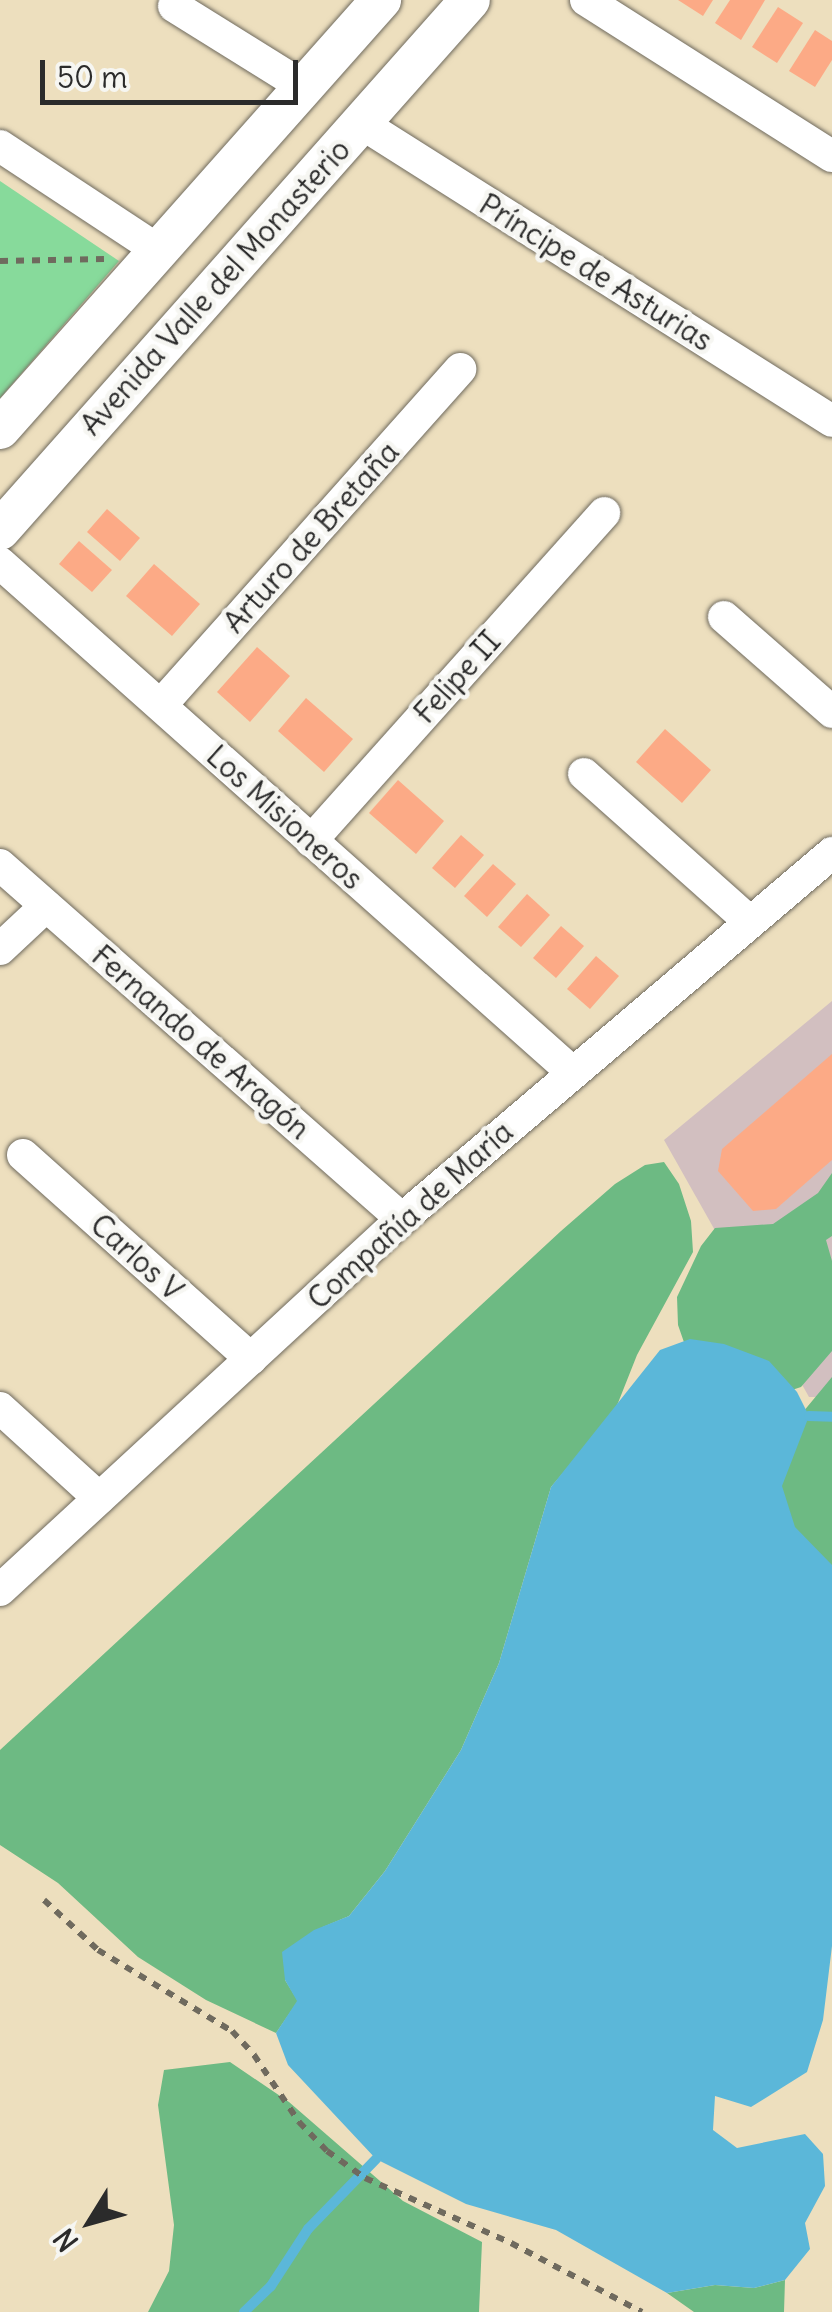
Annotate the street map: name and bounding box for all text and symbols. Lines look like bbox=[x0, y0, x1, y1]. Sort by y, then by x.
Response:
scale bar bbox=[45, 40, 302, 102]
text: 50 m bbox=[57, 58, 127, 96]
street label: Avenida Valle del Monasterio bbox=[73, 132, 357, 442]
street label: Príncipe de Asturias bbox=[473, 186, 719, 358]
street label: Arturo de Bretaña bbox=[216, 434, 406, 640]
street label: Felipe II bbox=[406, 624, 508, 730]
street label: Los Misioneros bbox=[199, 737, 371, 897]
street label: Fernando de Aragón bbox=[85, 937, 317, 1147]
street label: Compañía de María bbox=[300, 1114, 520, 1316]
street label: Carlos V bbox=[83, 1206, 191, 1308]
north arrow bbox=[40, 2172, 140, 2272]
text: N bbox=[46, 2221, 86, 2259]

